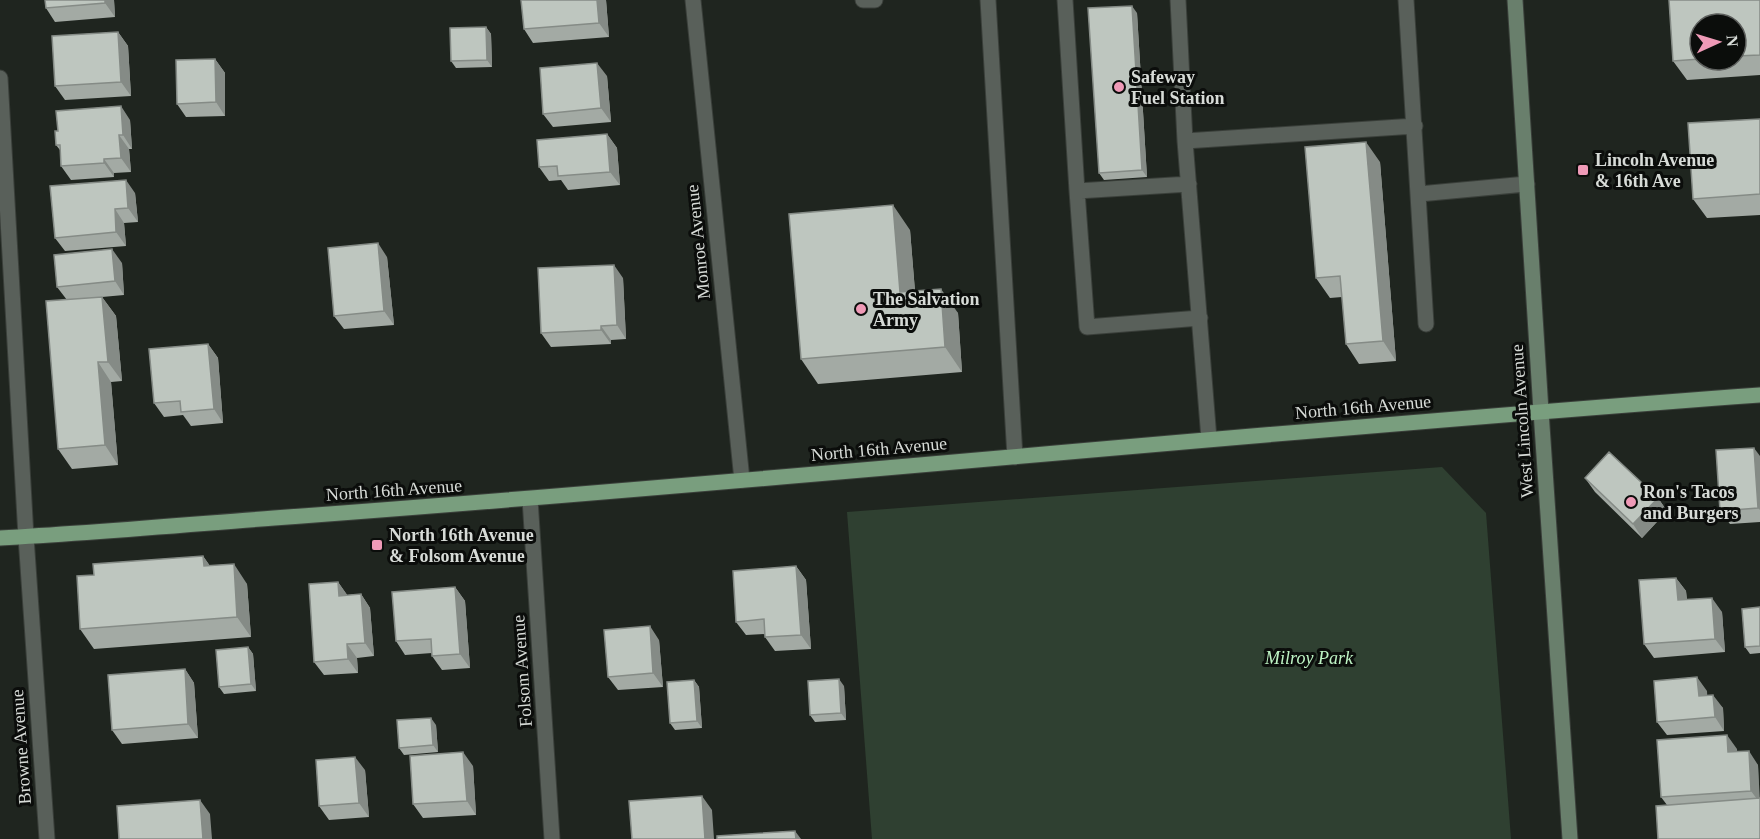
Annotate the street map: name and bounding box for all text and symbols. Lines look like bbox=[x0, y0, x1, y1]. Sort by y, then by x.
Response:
north arrow bbox=[1688, 12, 1748, 72]
text: N bbox=[1724, 35, 1741, 48]
place label: Safeway Fuel Station bbox=[1131, 67, 1225, 108]
marker: Safeway Fuel Station bbox=[1112, 80, 1126, 94]
place label: Lincoln Avenue & 16th Ave bbox=[1595, 150, 1714, 191]
marker: Lincoln Avenue & 16th Ave bbox=[1576, 163, 1590, 177]
street label: Monroe Avenue bbox=[682, 184, 714, 300]
place label: The Salvation Army bbox=[873, 289, 980, 330]
marker: The Salvation Army bbox=[854, 302, 868, 316]
street label: West Lincoln Avenue bbox=[1507, 343, 1537, 499]
street label: North 16th Avenue bbox=[1294, 391, 1432, 423]
street label: North 16th Avenue bbox=[810, 433, 948, 465]
street label: North 16th Avenue bbox=[325, 475, 463, 505]
place label: Ron's Tacos and Burgers bbox=[1643, 482, 1739, 523]
marker: Ron's Tacos and Burgers bbox=[1624, 495, 1638, 509]
place label: North 16th Avenue & Folsom Avenue bbox=[389, 525, 534, 566]
marker: North 16th Avenue & Folsom Avenue bbox=[370, 538, 384, 552]
street label: Folsom Avenue bbox=[508, 614, 536, 728]
park label: Milroy Park bbox=[1264, 648, 1354, 668]
street label: Browne Avenue bbox=[7, 689, 35, 805]

